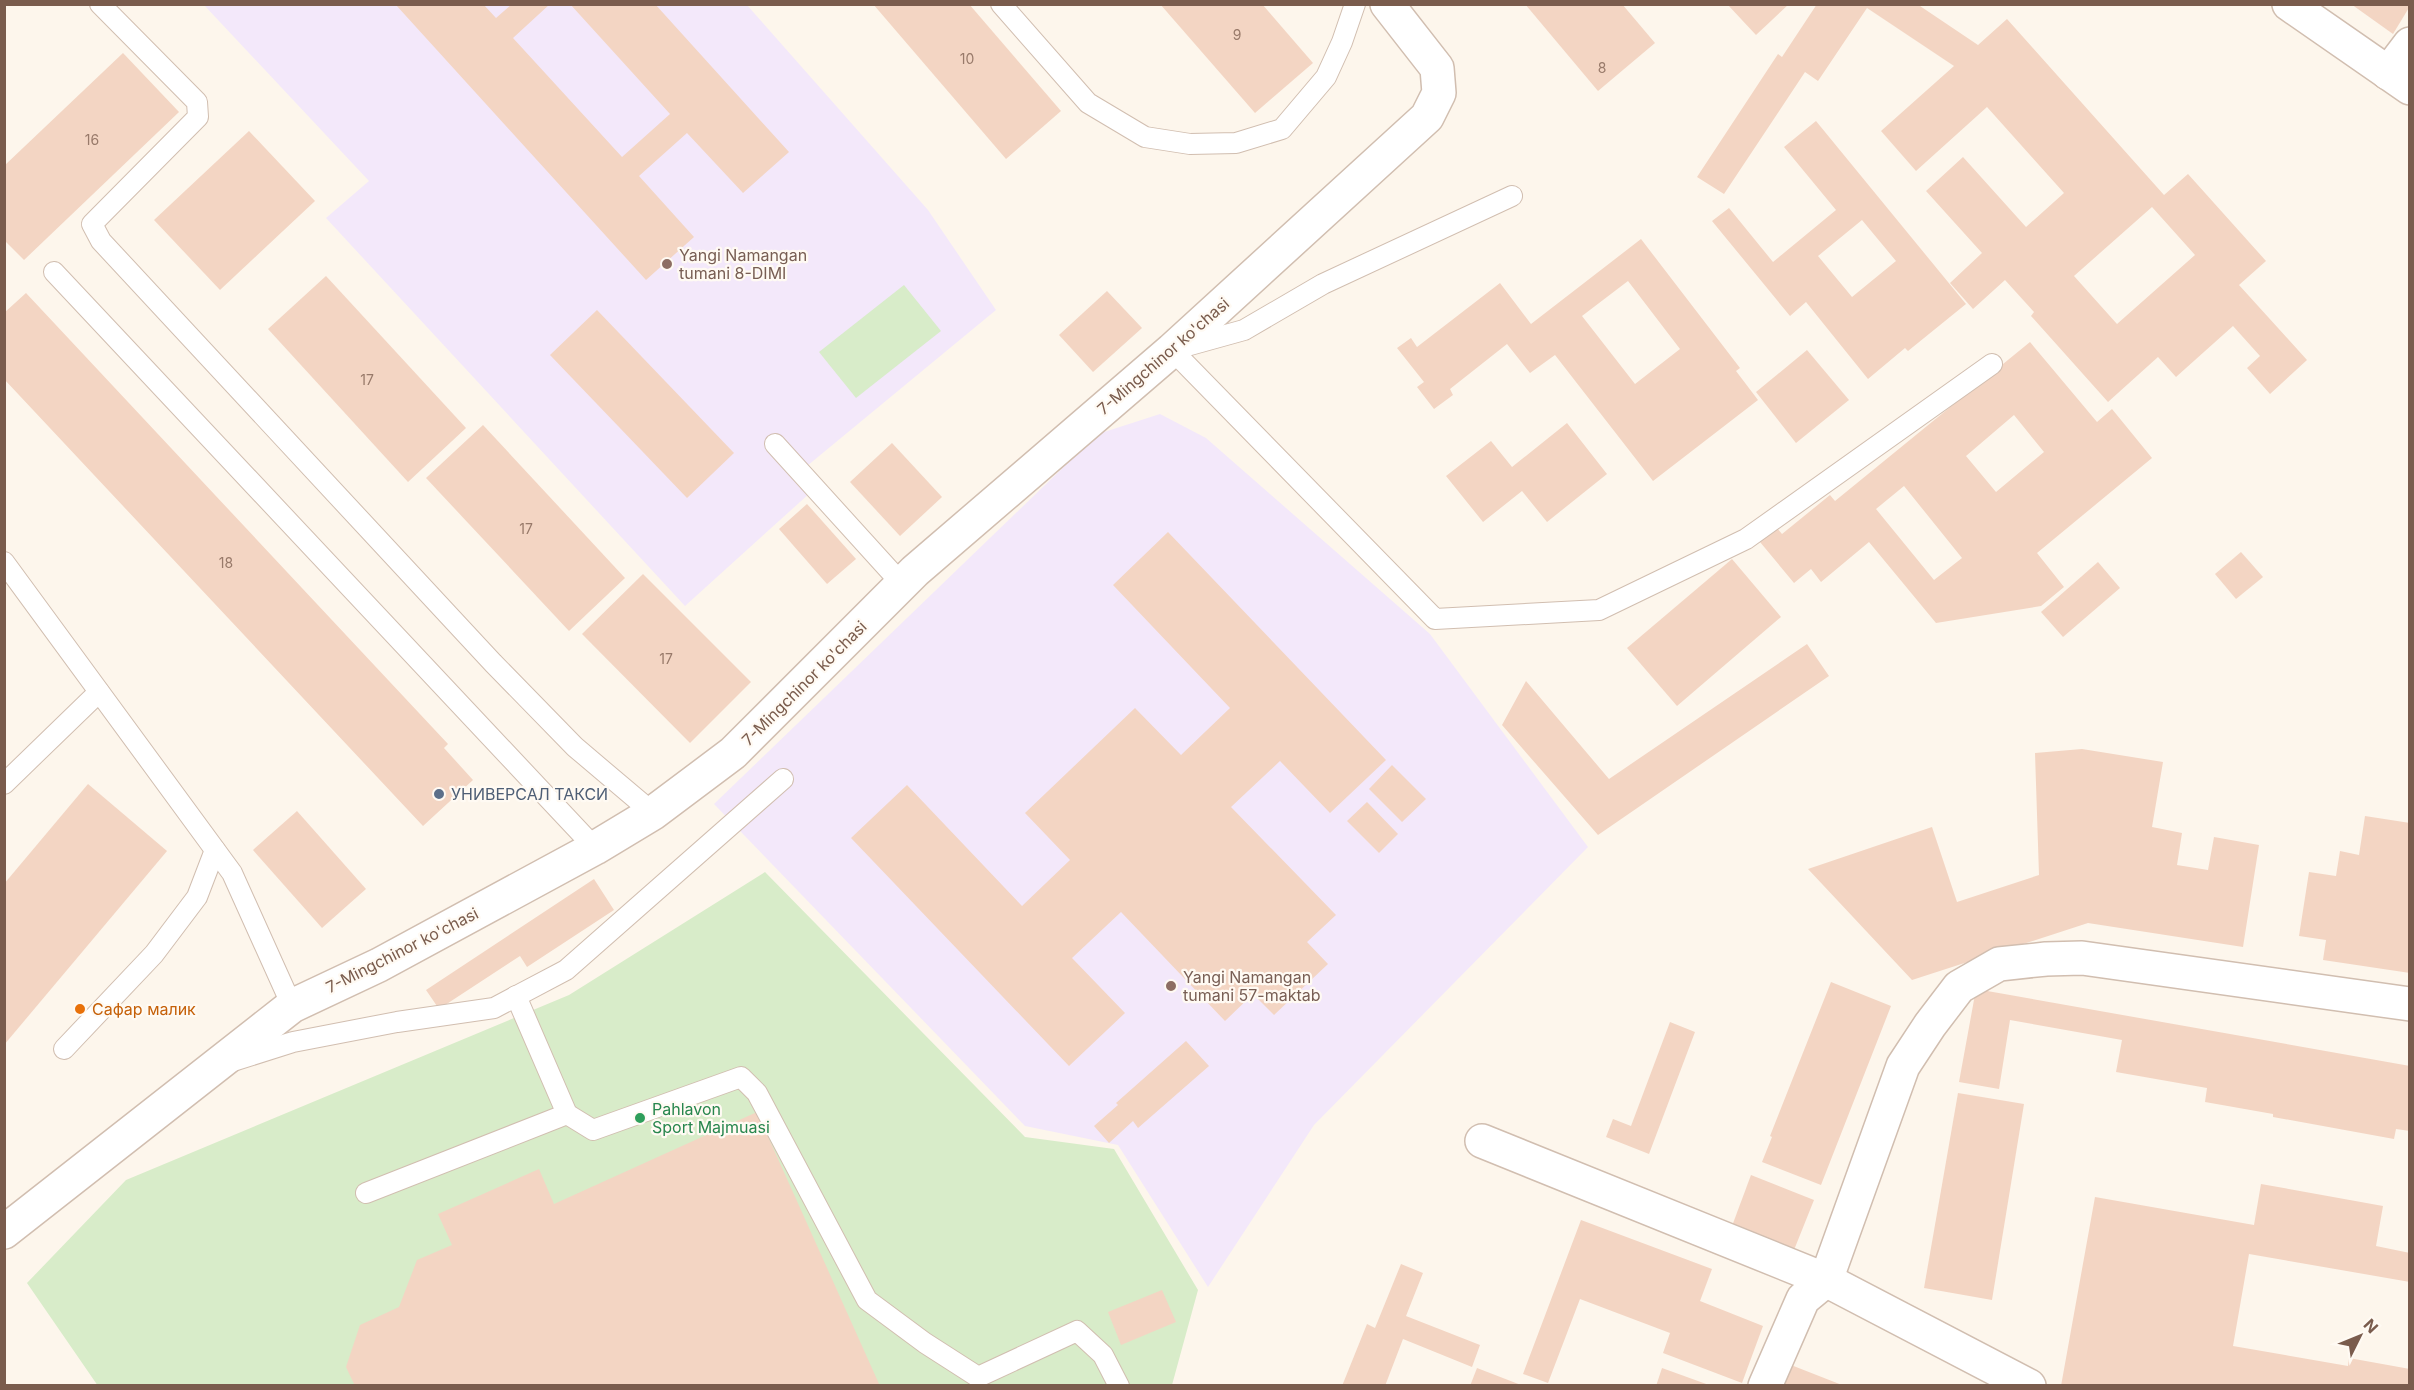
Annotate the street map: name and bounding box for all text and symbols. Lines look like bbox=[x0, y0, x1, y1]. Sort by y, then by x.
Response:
house number: 9 bbox=[1233, 26, 1241, 43]
house number: 10 bbox=[960, 50, 974, 67]
house number: 8 bbox=[1598, 59, 1606, 76]
house number: 16 bbox=[85, 131, 99, 148]
place label: Yangi Namangan tumani 8-DIMI bbox=[679, 245, 807, 283]
marker: Yangi Namangan tumani 8-DIMI bbox=[660, 257, 674, 271]
street label: 7-Mingchinor ko'chasi bbox=[1093, 293, 1233, 419]
house number: 17 bbox=[360, 371, 374, 388]
house number: 17 bbox=[519, 520, 533, 537]
house number: 18 bbox=[219, 554, 233, 571]
street label: 7-Mingchinor ko'chasi bbox=[737, 616, 871, 750]
house number: 17 bbox=[659, 650, 673, 667]
place label: УНИВЕРСАЛ ТАКСИ bbox=[451, 784, 608, 804]
marker: УНИВЕРСАЛ ТАКСИ bbox=[432, 787, 446, 801]
street label: 7-Mingchinor ko'chasi bbox=[322, 903, 482, 997]
place label: Yangi Namangan tumani 57-maktab bbox=[1183, 967, 1321, 1005]
marker: Yangi Namangan tumani 57-maktab bbox=[1164, 979, 1178, 993]
place label: Сафар малик bbox=[92, 999, 196, 1019]
marker: Сафар малик bbox=[73, 1002, 87, 1016]
place label: Pahlavon Sport Majmuasi bbox=[652, 1099, 770, 1137]
marker: Pahlavon Sport Majmuasi bbox=[633, 1111, 647, 1125]
north arrow bbox=[2330, 1306, 2390, 1366]
text: N bbox=[2359, 1314, 2382, 1337]

